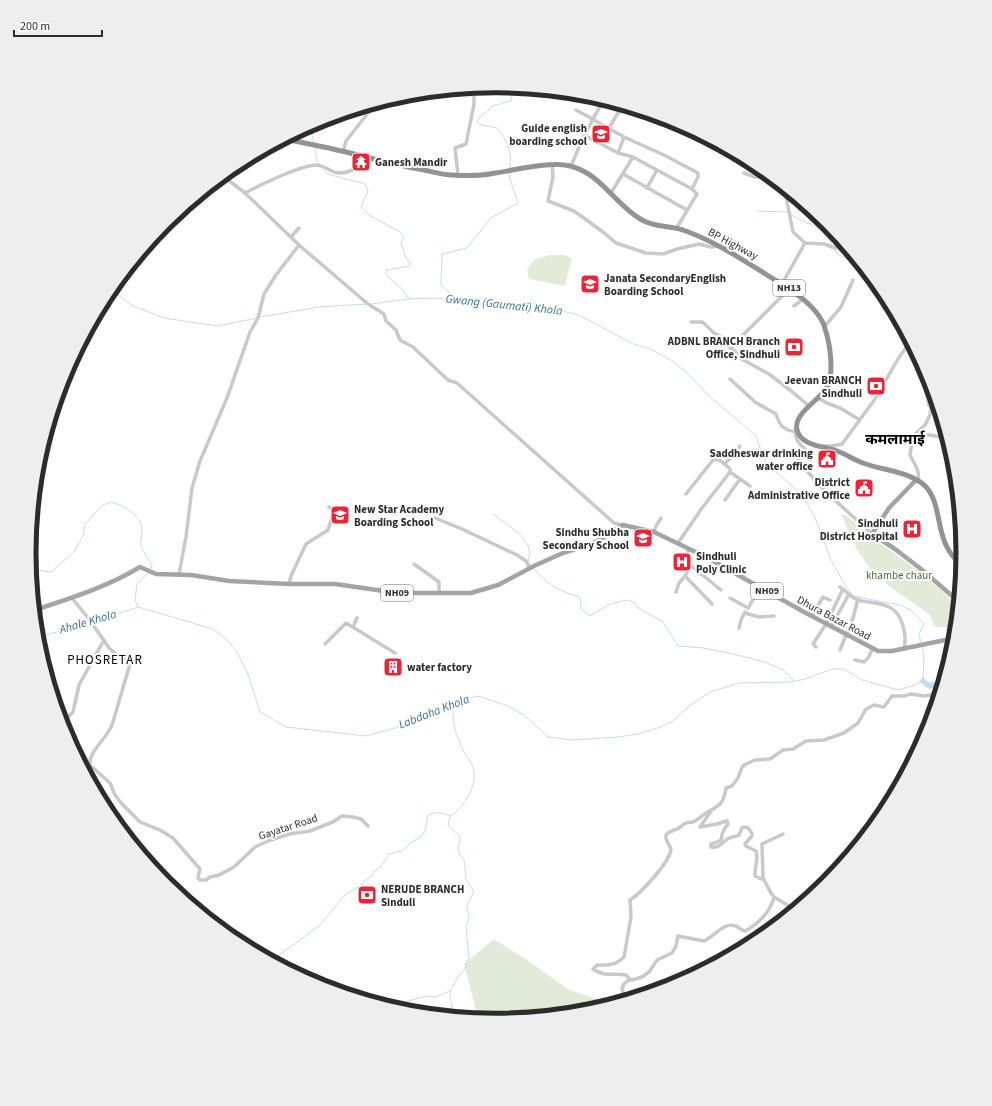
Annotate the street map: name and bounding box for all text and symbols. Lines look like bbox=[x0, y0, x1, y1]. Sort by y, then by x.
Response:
scale bar bbox=[14, 12, 102, 38]
text: 200 m bbox=[20, 18, 50, 35]
place label: Guide english boarding school bbox=[509, 121, 588, 149]
school or university icon: Guide english boarding school bbox=[590, 123, 612, 145]
temple icon: Ganesh Mandir bbox=[350, 151, 372, 173]
place label: Ganesh Mandir bbox=[375, 155, 448, 170]
street label: BP Highway bbox=[705, 225, 761, 263]
place label: Janata SecondaryEnglish Boarding School bbox=[604, 271, 726, 299]
school or university icon: Janata SecondaryEnglish Boarding School bbox=[579, 273, 601, 295]
road number: NH13 bbox=[773, 280, 805, 296]
water label: Gwang (Gaumati) Khola bbox=[445, 290, 564, 320]
place label: ADBNL BRANCH Branch Office, Sindhuli bbox=[667, 334, 780, 362]
bank icon: ADBNL BRANCH Branch Office, Sindhuli bbox=[783, 336, 805, 358]
place label: Jeevan BRANCH Sindhuli bbox=[785, 373, 862, 401]
bank icon: Jeevan BRANCH Sindhuli bbox=[865, 375, 887, 397]
district label: कमलामाई bbox=[865, 429, 926, 450]
place label: Saddheswar drinking water office bbox=[710, 446, 813, 474]
public building icon: Saddheswar drinking water office bbox=[816, 448, 838, 470]
place label: District Administrative Office bbox=[747, 475, 851, 503]
public building icon: District Administrative Office bbox=[853, 477, 875, 499]
place label: New Star Academy Boarding School bbox=[354, 502, 444, 530]
school or university icon: New Star Academy Boarding School bbox=[329, 504, 351, 526]
place label: Sindhuli District Hospital bbox=[820, 516, 899, 544]
hospital icon: Sindhuli District Hospital bbox=[901, 518, 923, 540]
place label: Sindhu Shubha Secondary School bbox=[543, 525, 630, 553]
school or university icon: Sindhu Shubha Secondary School bbox=[632, 527, 654, 549]
place label: Sindhuli Poly Clinic bbox=[696, 549, 747, 577]
hospital icon: Sindhuli Poly Clinic bbox=[671, 551, 693, 573]
park label: khambe chaur bbox=[866, 568, 932, 583]
road number: NH09 bbox=[751, 583, 783, 599]
road number: NH09 bbox=[381, 585, 413, 601]
street label: Dhura Bazar Road bbox=[794, 592, 874, 644]
water label: Ahale Khola bbox=[57, 606, 119, 639]
district label: PHOSRETAR bbox=[67, 651, 143, 669]
building icon: water factory bbox=[382, 656, 404, 678]
place label: water factory bbox=[407, 660, 472, 675]
water label: Labdaha Khola bbox=[396, 690, 472, 733]
street label: Gayatar Road bbox=[257, 810, 319, 844]
place label: NERUDE BRANCH Sinduli bbox=[381, 882, 464, 910]
bank icon: NERUDE BRANCH Sinduli bbox=[356, 884, 378, 906]

